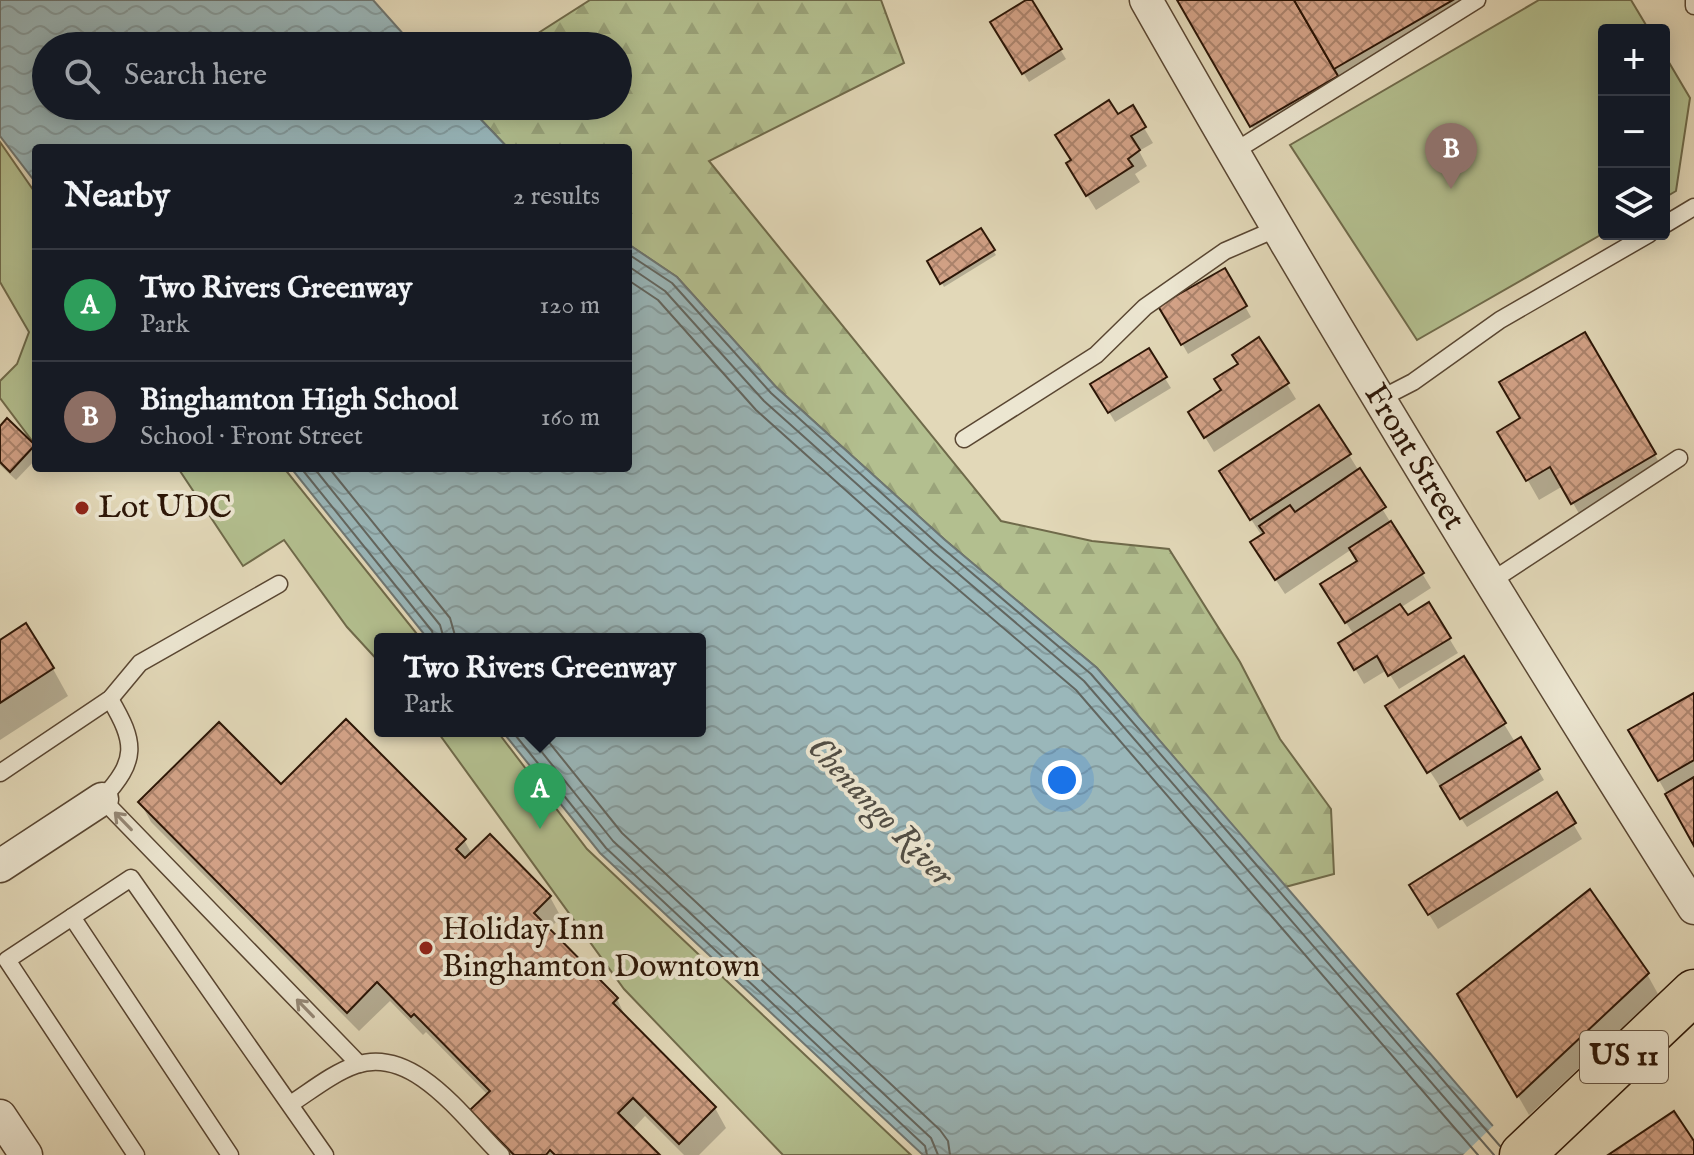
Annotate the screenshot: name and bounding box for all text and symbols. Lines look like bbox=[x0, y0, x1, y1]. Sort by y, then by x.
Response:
map controls bbox=[1598, 24, 1670, 240]
button: + bbox=[1598, 24, 1670, 96]
search box bbox=[32, 32, 632, 120]
icon: search bbox=[60, 54, 104, 98]
text: Search here bbox=[124, 57, 267, 95]
button: − bbox=[1598, 96, 1670, 168]
pin: B bbox=[1425, 123, 1477, 189]
button: layers bbox=[1598, 168, 1670, 240]
text: Nearby bbox=[64, 175, 170, 218]
text: 2 results bbox=[513, 180, 600, 213]
text: Two Rivers Greenway bbox=[140, 270, 412, 308]
text: A bbox=[81, 289, 99, 322]
text: 120 m bbox=[540, 289, 600, 322]
text: Park bbox=[140, 308, 189, 341]
street label: Front Street bbox=[1354, 377, 1474, 538]
text: Binghamton High School bbox=[140, 382, 458, 420]
text: B bbox=[81, 401, 99, 434]
text: 160 m bbox=[541, 401, 600, 434]
text: School · Front Street bbox=[140, 420, 363, 453]
place label: Lot UDC bbox=[98, 488, 232, 529]
marker: Lot UDC bbox=[73, 499, 91, 517]
popup bbox=[374, 633, 706, 737]
text: Two Rivers Greenway bbox=[404, 650, 676, 688]
text: Park bbox=[404, 688, 453, 721]
water label: Chenango River bbox=[798, 728, 963, 897]
your location bbox=[1042, 760, 1082, 800]
pin: A bbox=[514, 763, 566, 829]
one-way arrow bbox=[115, 812, 133, 832]
place label: Holiday Inn Binghamton Downtown bbox=[442, 910, 760, 988]
marker: Holiday Inn Binghamton Downtown bbox=[417, 939, 435, 957]
one-way arrow bbox=[296, 999, 315, 1018]
road number: US 11 bbox=[1580, 1031, 1668, 1083]

